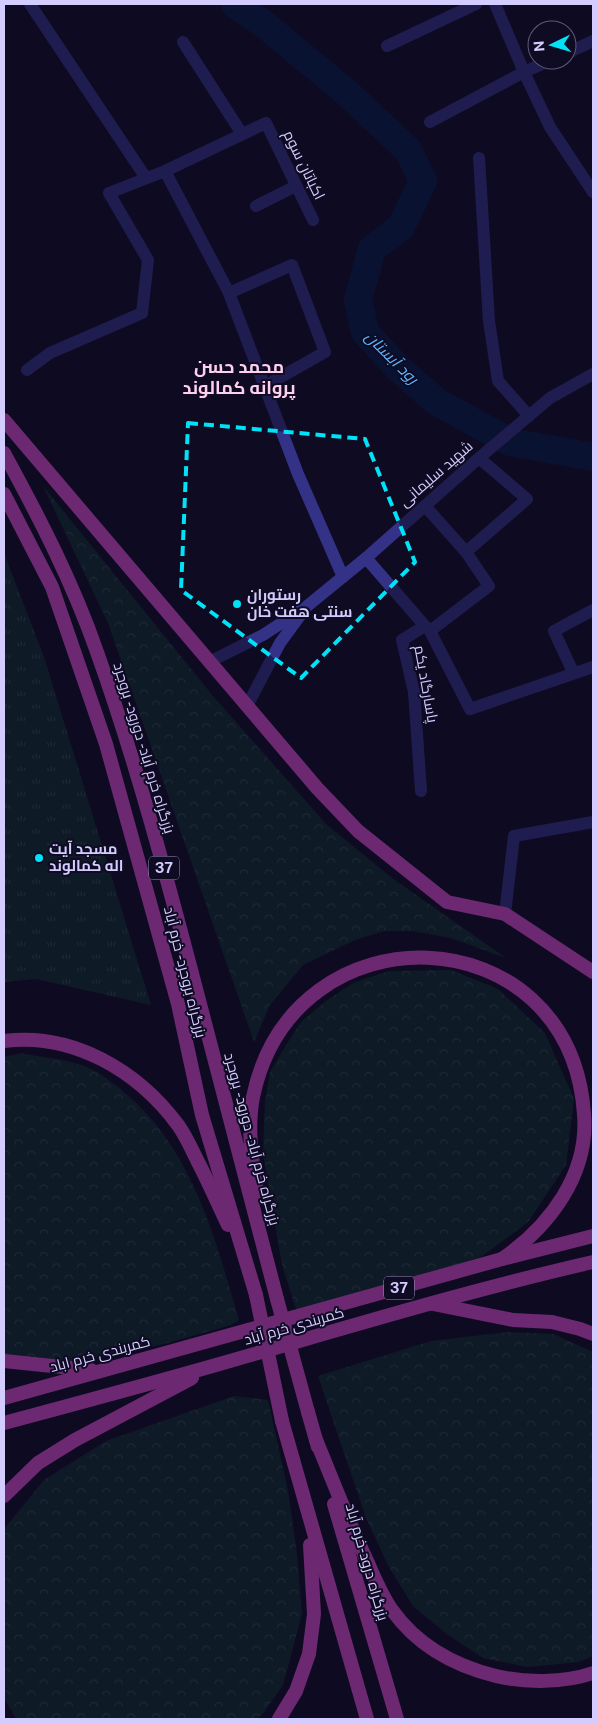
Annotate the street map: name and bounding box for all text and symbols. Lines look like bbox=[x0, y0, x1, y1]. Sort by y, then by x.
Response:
north arrow bbox=[527, 20, 577, 70]
text: N bbox=[531, 40, 547, 52]
street label: اکباتان سوم bbox=[279, 127, 328, 203]
water label: رود آبستان bbox=[361, 327, 423, 389]
district label: محمد حسن پروانه کمالوند bbox=[183, 356, 296, 400]
street label: شهید سلیمانی bbox=[396, 437, 477, 512]
place label: رستوران سنتی هفت خان bbox=[247, 586, 352, 621]
marker: رستوران سنتی هفت خان bbox=[231, 598, 243, 610]
street label: پاسارگاد یکم bbox=[409, 644, 442, 724]
street label: بزرگراه خرم آباد - دورود - بروجرد bbox=[108, 660, 179, 836]
place label: مسجد آیت اله کمالوند bbox=[49, 840, 124, 875]
marker: مسجد آیت اله کمالوند bbox=[33, 852, 45, 864]
road number: 37 bbox=[149, 856, 179, 880]
street label: بزرگراه بروجرد - خرم آباد bbox=[159, 904, 210, 1040]
street label: بزرگراه خرم آباد - دورود - بروجرد bbox=[219, 1051, 284, 1228]
road number: 37 bbox=[384, 1276, 414, 1300]
street label: کمربندی خرم آباد bbox=[242, 1303, 346, 1350]
street label: کمربندی خرم اباد bbox=[48, 1332, 152, 1377]
street label: بزرگراه درود-خرم آباد bbox=[341, 1501, 392, 1623]

